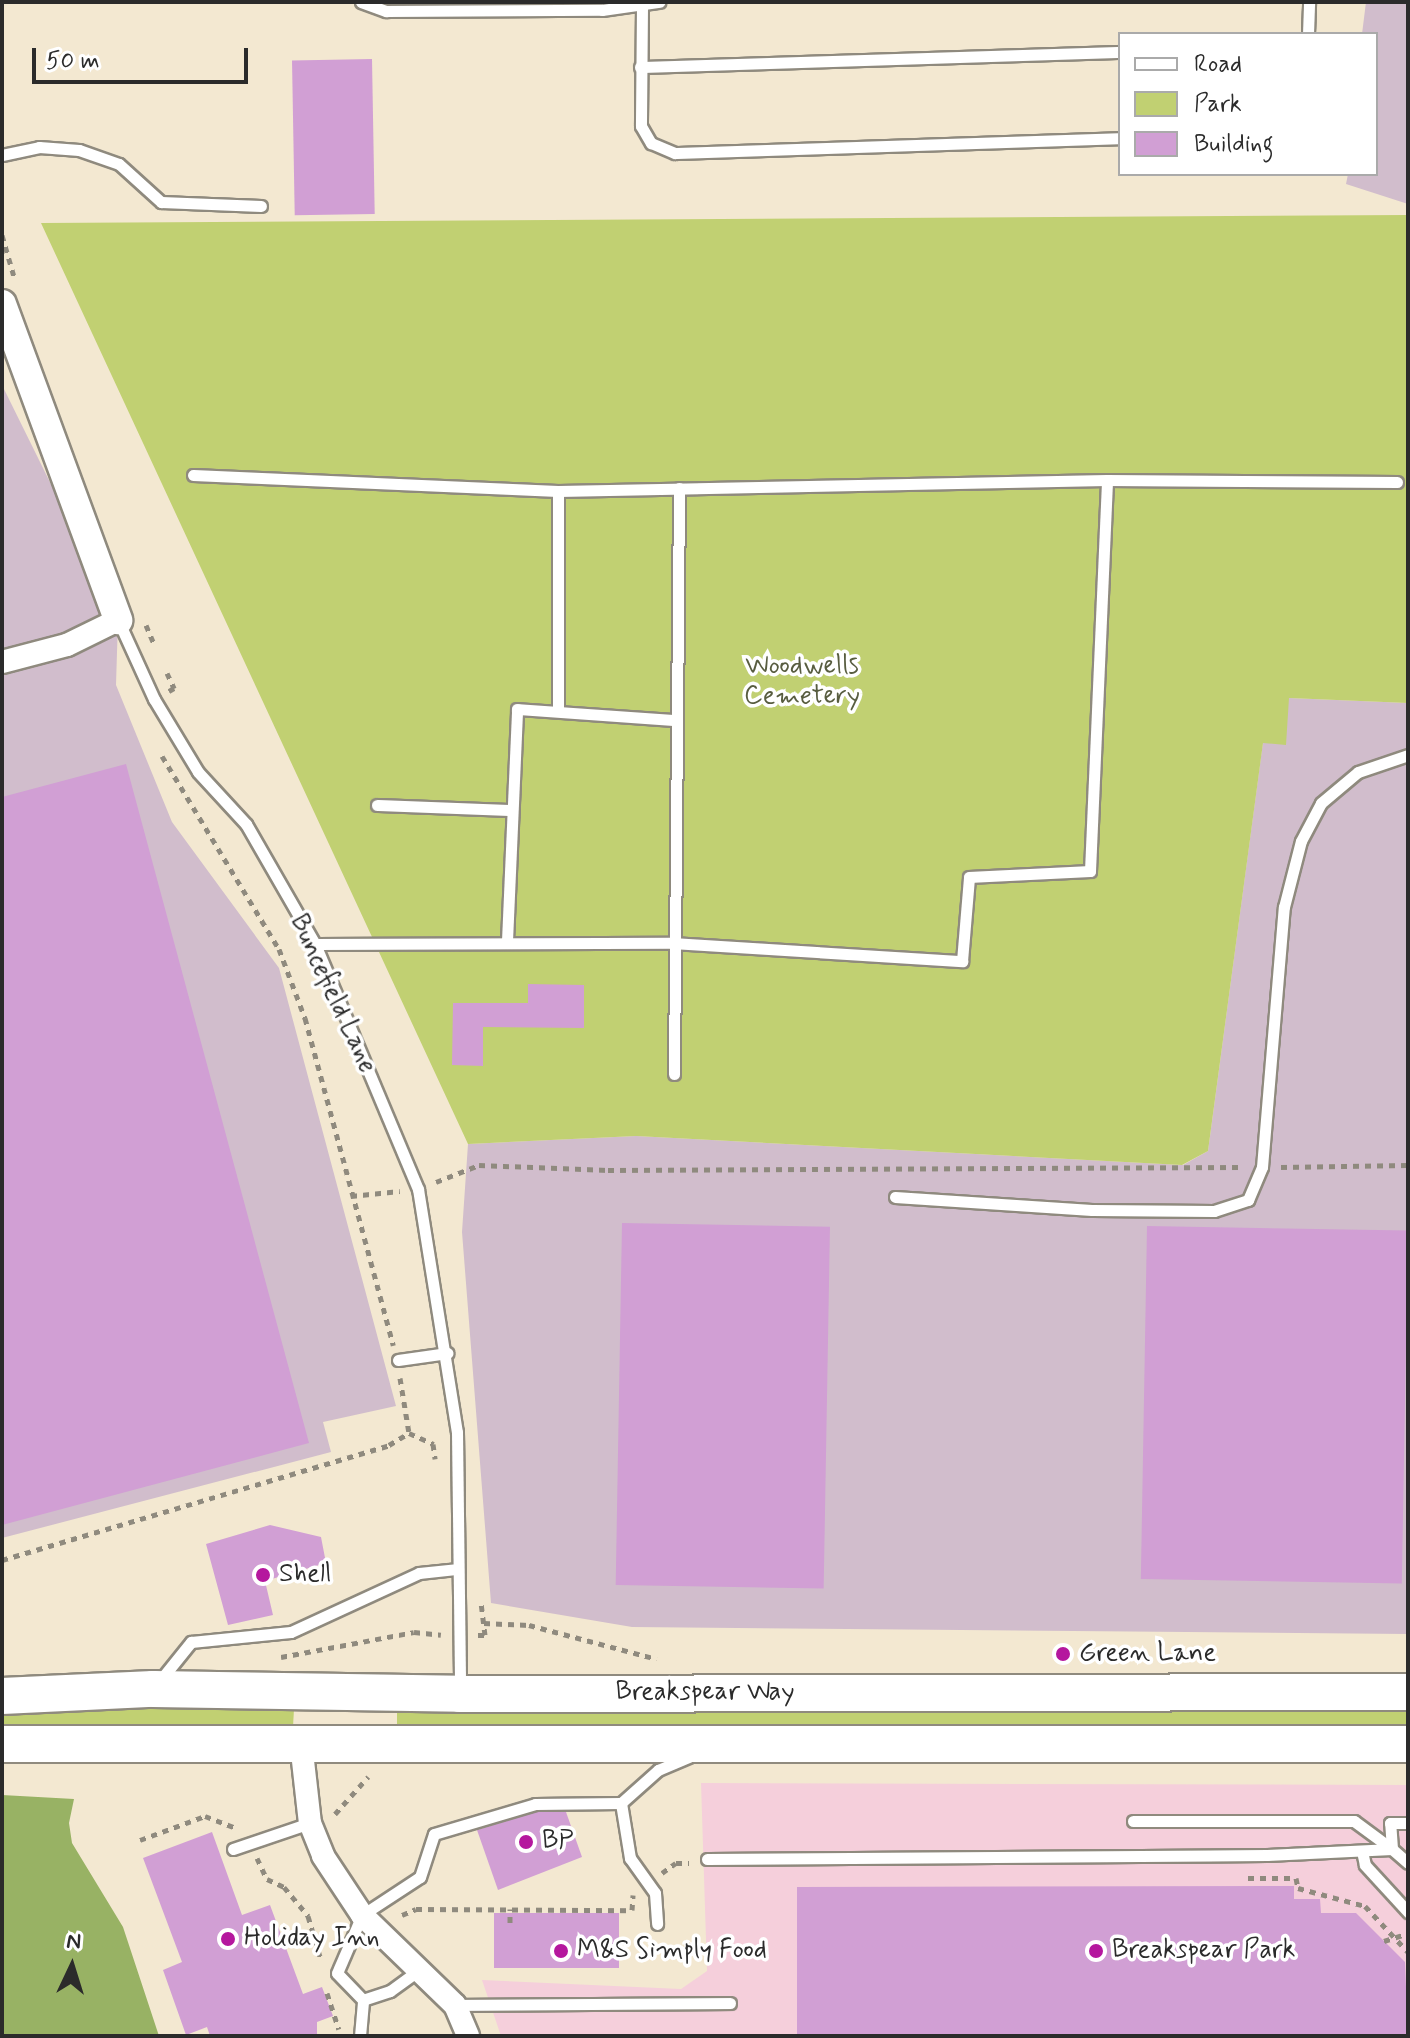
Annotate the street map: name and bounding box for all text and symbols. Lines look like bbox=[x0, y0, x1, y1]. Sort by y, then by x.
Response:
scale bar bbox=[36, 32, 252, 82]
legend bbox=[1118, 32, 1378, 176]
text: 50 m bbox=[46, 46, 100, 77]
text: Road bbox=[1194, 49, 1242, 80]
text: Park bbox=[1194, 89, 1242, 120]
text: Building bbox=[1194, 129, 1274, 160]
park label: Woodwells Cemetery bbox=[744, 651, 860, 712]
street label: Buncefield Lane bbox=[281, 909, 383, 1079]
place label: Shell bbox=[279, 1559, 331, 1591]
marker: Shell bbox=[254, 1566, 272, 1584]
place label: Green Lane bbox=[1079, 1638, 1213, 1670]
marker: Green Lane bbox=[1054, 1645, 1072, 1663]
street label: Breakspear Way bbox=[614, 1677, 796, 1709]
place label: BP bbox=[542, 1826, 573, 1858]
marker: BP bbox=[517, 1833, 535, 1851]
place label: Holiday Inn bbox=[244, 1923, 373, 1955]
north arrow bbox=[32, 1926, 112, 2006]
text: N bbox=[65, 1928, 82, 1957]
marker: Holiday Inn bbox=[219, 1930, 237, 1948]
place label: M&S Simply Food bbox=[577, 1935, 766, 1967]
place label: Breakspear Park bbox=[1112, 1935, 1295, 1967]
marker: M&S Simply Food bbox=[552, 1942, 570, 1960]
marker: Breakspear Park bbox=[1087, 1942, 1105, 1960]

